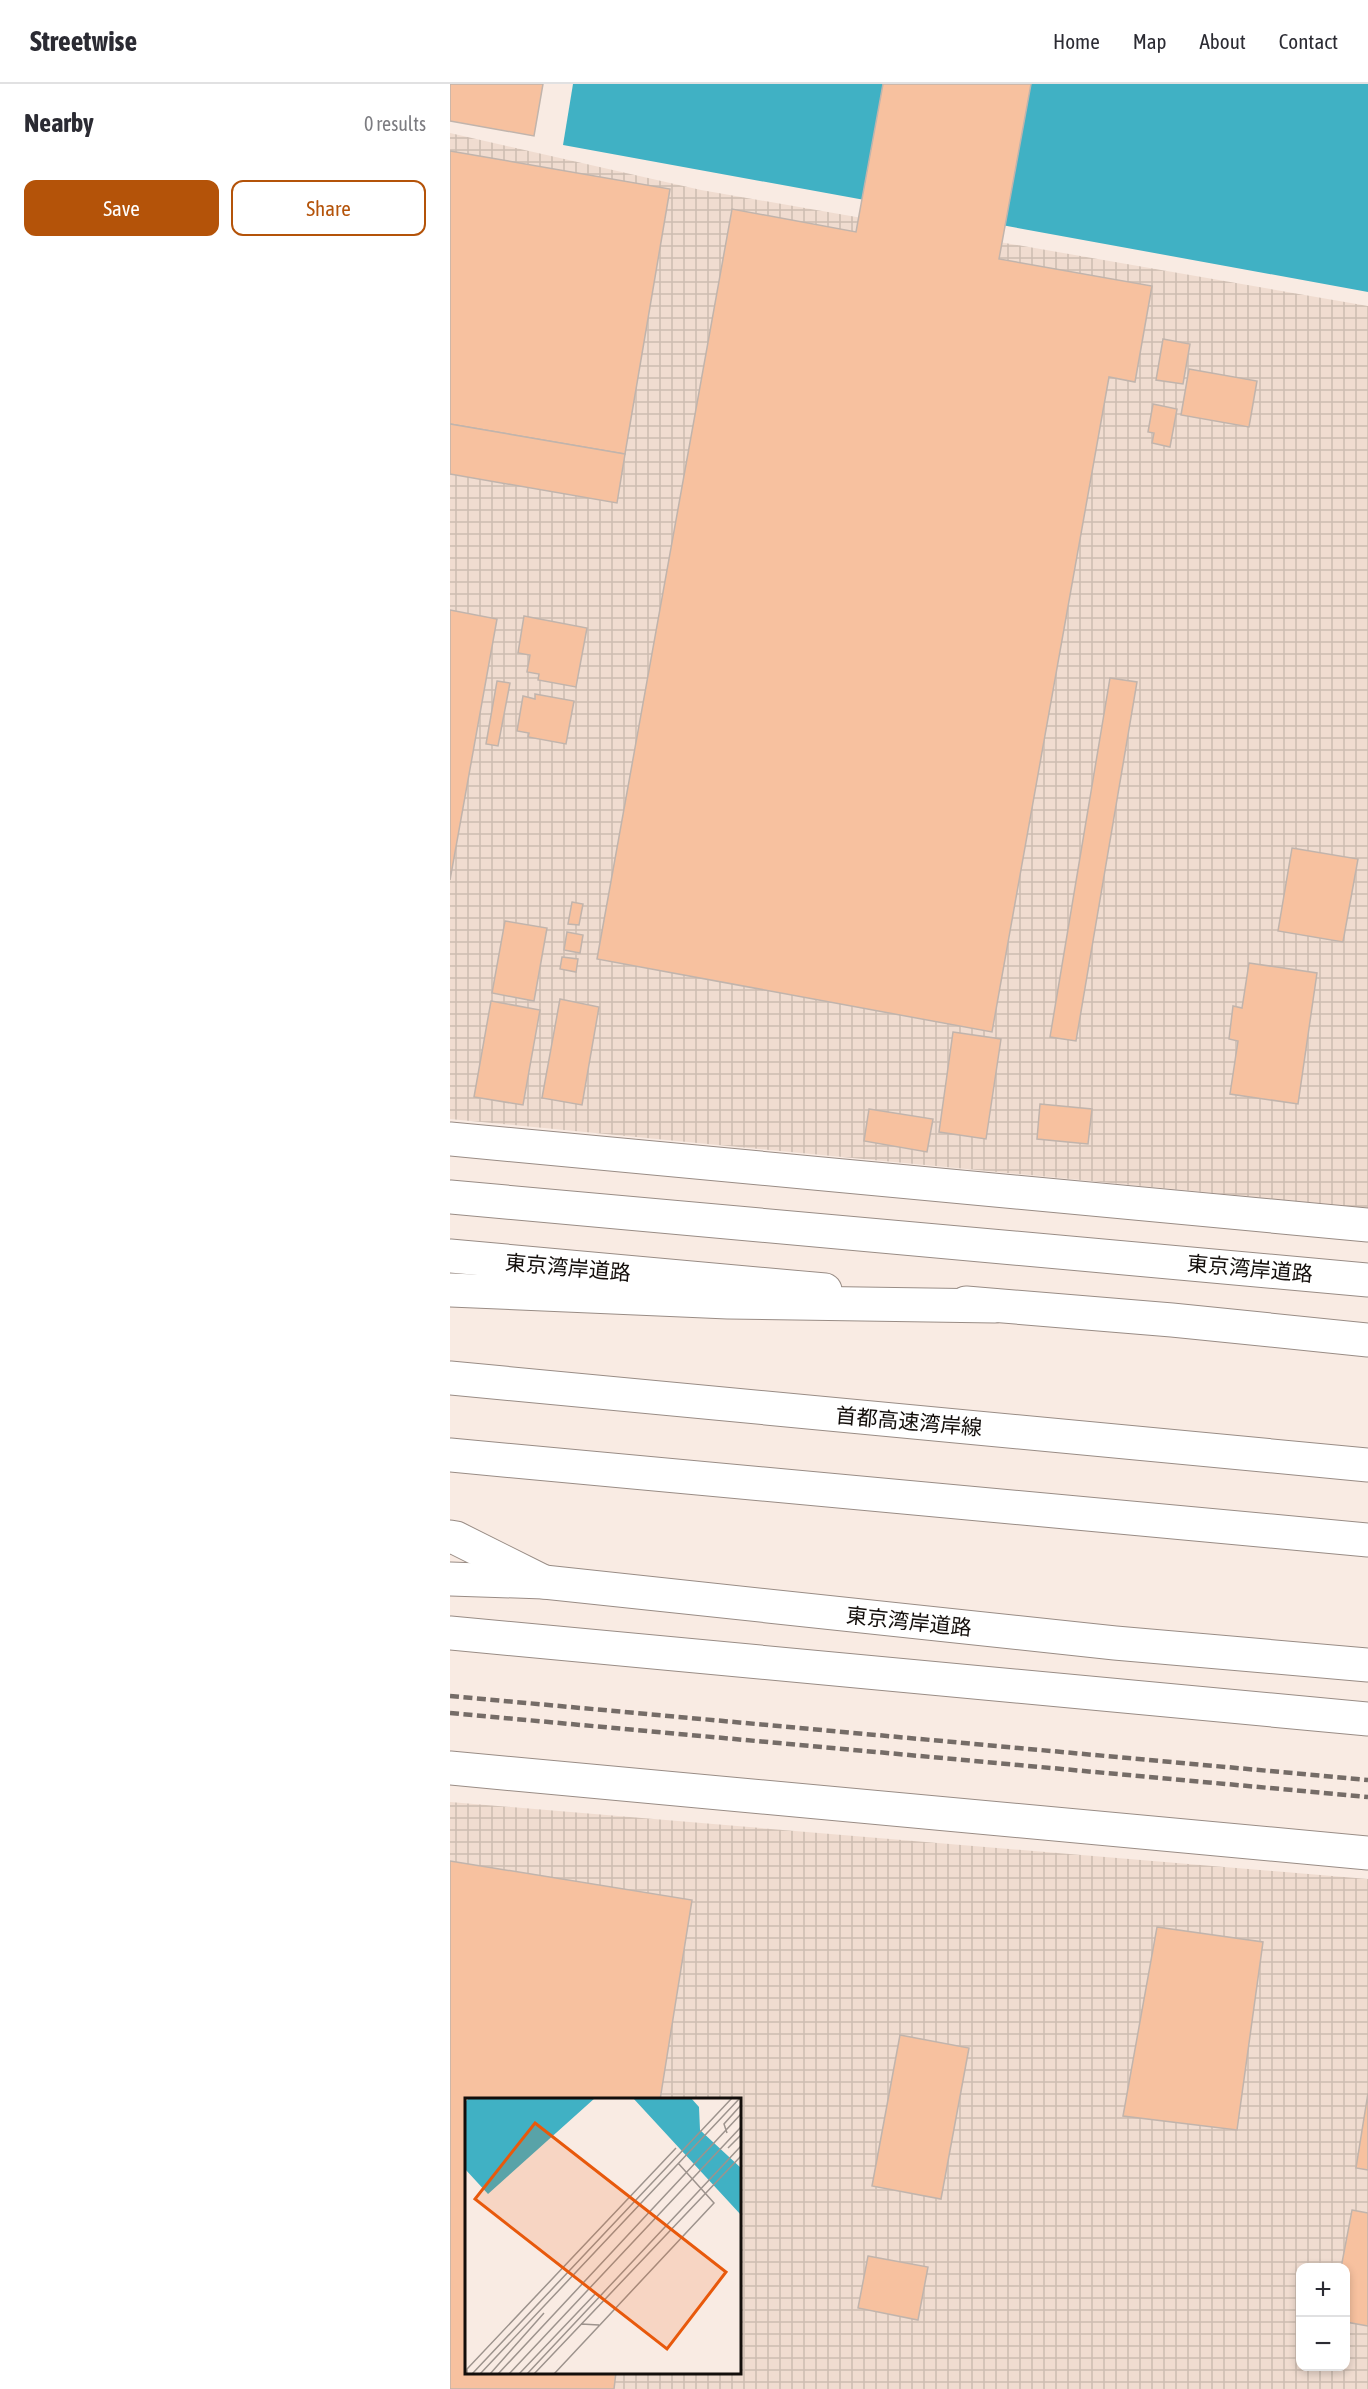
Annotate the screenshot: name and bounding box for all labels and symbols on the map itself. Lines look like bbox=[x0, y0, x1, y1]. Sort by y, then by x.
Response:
street label: 東京湾岸道路 bbox=[504, 1250, 632, 1284]
street label: 東京湾岸道路 bbox=[1186, 1251, 1314, 1285]
street label: 首都高速湾岸線 bbox=[835, 1403, 983, 1439]
street label: 東京湾岸道路 bbox=[845, 1602, 973, 1640]
inset map bbox=[465, 2098, 741, 2374]

